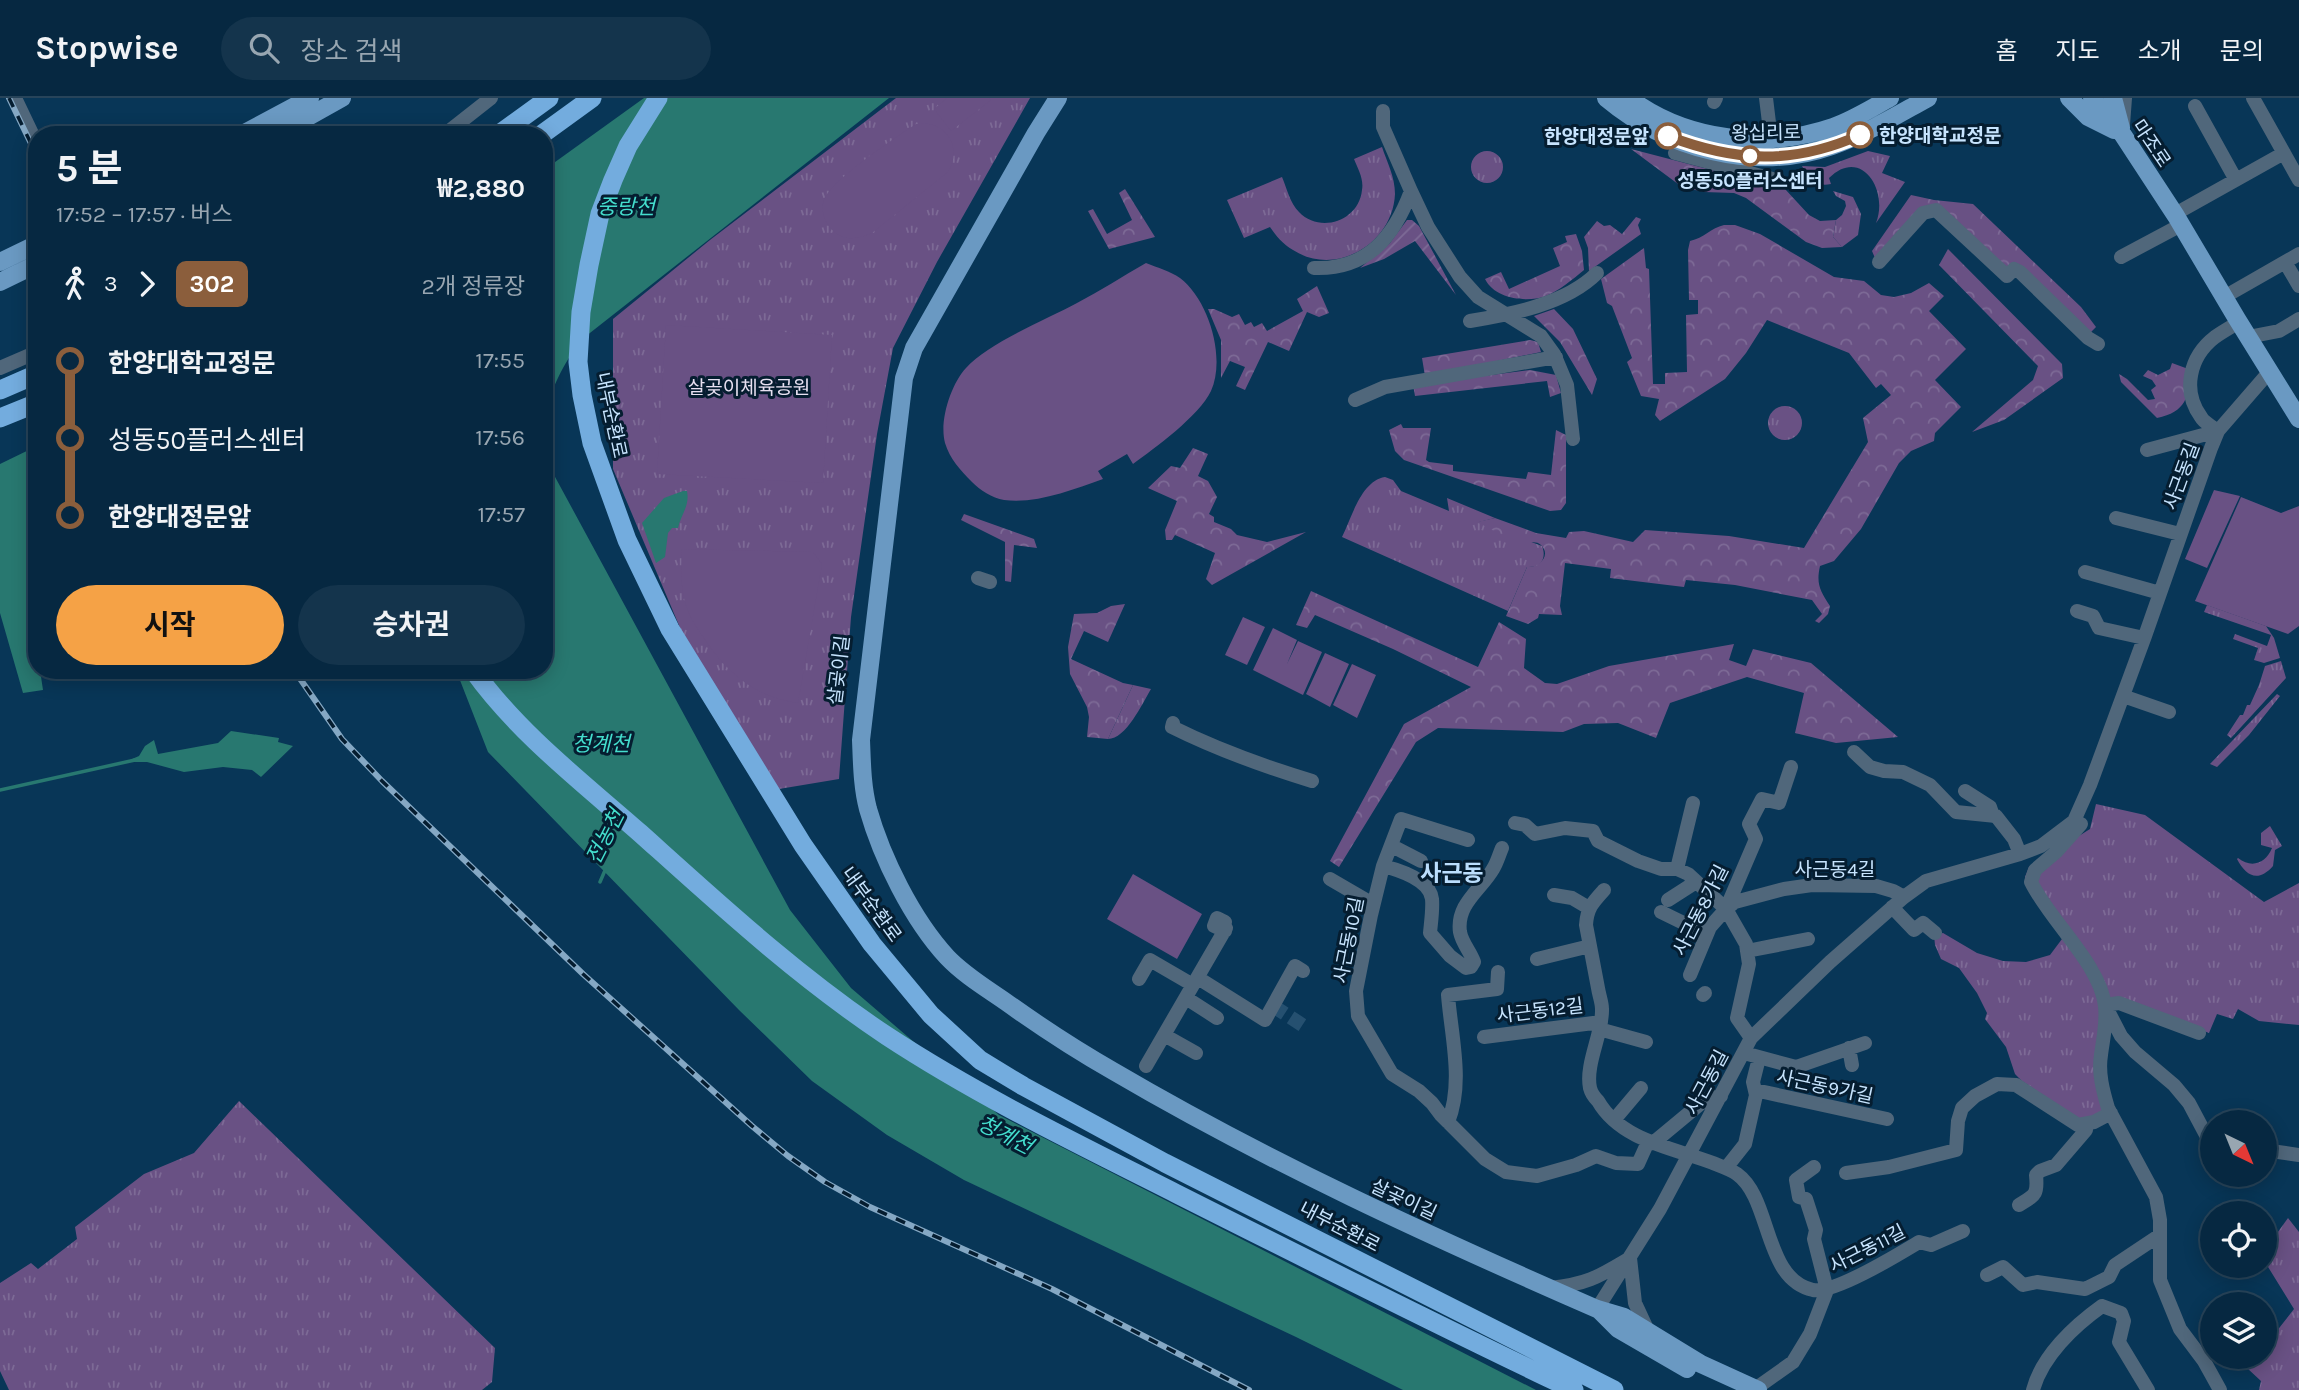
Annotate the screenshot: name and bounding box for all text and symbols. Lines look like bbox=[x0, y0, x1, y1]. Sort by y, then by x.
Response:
search box bbox=[221, 17, 711, 80]
text: Stopwise bbox=[35, 29, 179, 67]
icon: search bbox=[245, 29, 283, 67]
text: 장소 검색 bbox=[301, 36, 402, 67]
text: 홈 bbox=[1995, 37, 2017, 65]
text: 지도 bbox=[2055, 37, 2100, 65]
text: 소개 bbox=[2138, 37, 2182, 65]
text: 문의 bbox=[2220, 37, 2264, 65]
street label: 마조로 bbox=[2127, 116, 2175, 171]
street label: 왕십리로 bbox=[1731, 121, 1801, 145]
marker: 한양대학교정문 bbox=[1847, 122, 1873, 148]
marker: 한양대정문앞 bbox=[1655, 123, 1681, 149]
place label: 한양대학교정문 bbox=[1879, 125, 2001, 147]
place label: 한양대정문앞 bbox=[1544, 126, 1649, 148]
text: 5 분 bbox=[56, 146, 123, 191]
marker: 성동50플러스센터 bbox=[1740, 146, 1760, 166]
place label: 성동50플러스센터 bbox=[1677, 170, 1823, 192]
text: ₩2,880 bbox=[437, 173, 525, 204]
water label: 중랑천 bbox=[597, 195, 658, 219]
text: 17:52 – 17:57 · 버스 bbox=[56, 201, 233, 228]
icon: walk bbox=[56, 265, 94, 303]
icon: forward bbox=[128, 265, 166, 303]
text: 3 bbox=[104, 270, 118, 297]
text: 302 bbox=[190, 270, 234, 298]
text: 2개 정류장 bbox=[422, 273, 525, 300]
text: 17:55 bbox=[475, 347, 525, 374]
text: 한양대학교정문 bbox=[108, 348, 275, 379]
street label: 내부순환로 bbox=[591, 370, 631, 460]
park label: 살곶이체육공원 bbox=[688, 377, 810, 399]
text: 17:56 bbox=[475, 424, 525, 451]
text: 성동50플러스센터 bbox=[108, 425, 306, 456]
street label: 사근동길 bbox=[2160, 440, 2204, 513]
text: 17:57 bbox=[478, 501, 525, 528]
text: 한양대정문앞 bbox=[108, 502, 252, 533]
button: 시작 bbox=[56, 585, 284, 665]
button: 승차권 bbox=[298, 585, 525, 665]
street label: 살곶이길 bbox=[824, 634, 854, 706]
water label: 청계천 bbox=[572, 732, 633, 756]
water label: 전농천 bbox=[581, 803, 630, 868]
street label: 사근동4길 bbox=[1795, 859, 1875, 881]
district label: 사근동 bbox=[1420, 860, 1484, 887]
street label: 사근동8가길 bbox=[1669, 861, 1733, 960]
street label: 내부순환로 bbox=[837, 863, 906, 946]
street label: 사근동10길 bbox=[1330, 895, 1368, 985]
street label: 사근동12길 bbox=[1495, 995, 1585, 1027]
street label: 사근동길 bbox=[1681, 1046, 1733, 1119]
street label: 사근동9가길 bbox=[1774, 1066, 1875, 1108]
north arrow bbox=[2200, 1110, 2277, 1186]
map controls bbox=[2200, 1110, 2277, 1369]
water label: 청계천 bbox=[974, 1111, 1039, 1160]
street label: 살곶이길 bbox=[1367, 1175, 1440, 1225]
street label: 내부순환로 bbox=[1296, 1197, 1383, 1257]
button: locate bbox=[2200, 1201, 2277, 1278]
street label: 사근동11길 bbox=[1826, 1220, 1909, 1277]
button: layers bbox=[2200, 1292, 2277, 1369]

